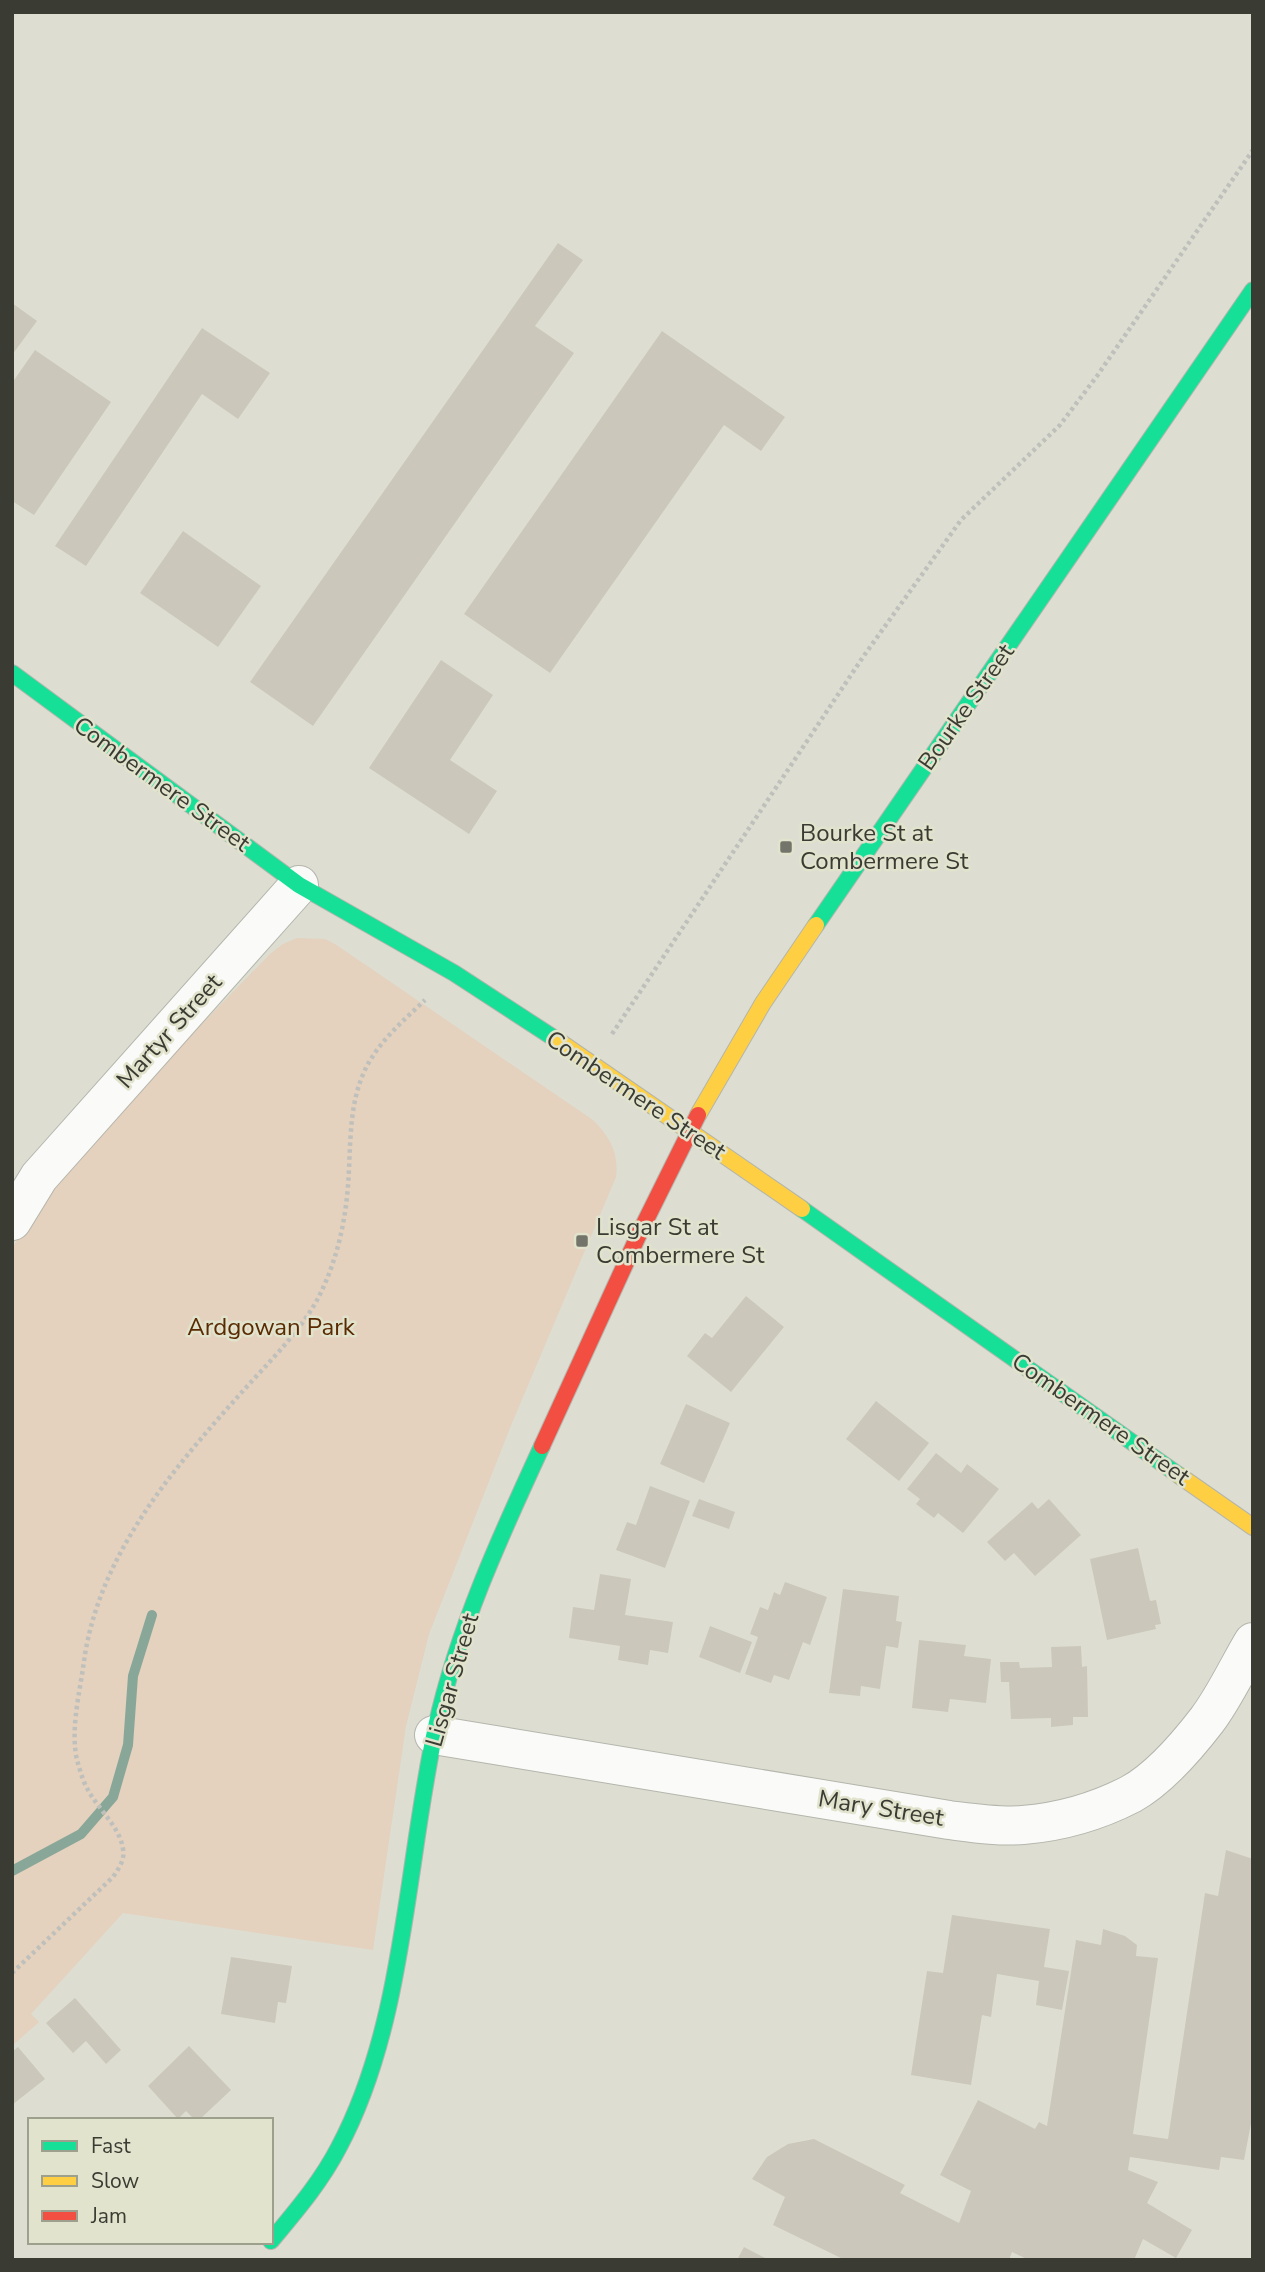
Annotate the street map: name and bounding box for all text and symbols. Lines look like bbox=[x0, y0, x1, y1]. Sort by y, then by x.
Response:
street label: Bourke Street bbox=[911, 637, 1022, 777]
street label: Combermere Street bbox=[67, 709, 257, 859]
place label: Bourke St at Combermere St bbox=[800, 817, 969, 877]
marker: Bourke St at Combermere St bbox=[778, 839, 794, 855]
street label: Martyr Street bbox=[109, 966, 229, 1095]
street label: Combermere Street bbox=[540, 1023, 733, 1168]
place label: Lisgar St at Combermere St bbox=[596, 1211, 765, 1271]
marker: Lisgar St at Combermere St bbox=[574, 1233, 590, 1249]
park label: Ardgowan Park bbox=[187, 1311, 356, 1343]
street label: Combermere Street bbox=[1006, 1345, 1197, 1493]
street label: Lisgar Street bbox=[418, 1609, 486, 1750]
street label: Mary Street bbox=[816, 1782, 947, 1834]
legend bbox=[28, 2118, 273, 2244]
text: Fast bbox=[91, 2132, 131, 2160]
text: Slow bbox=[91, 2167, 140, 2195]
text: Jam bbox=[90, 2202, 127, 2230]

